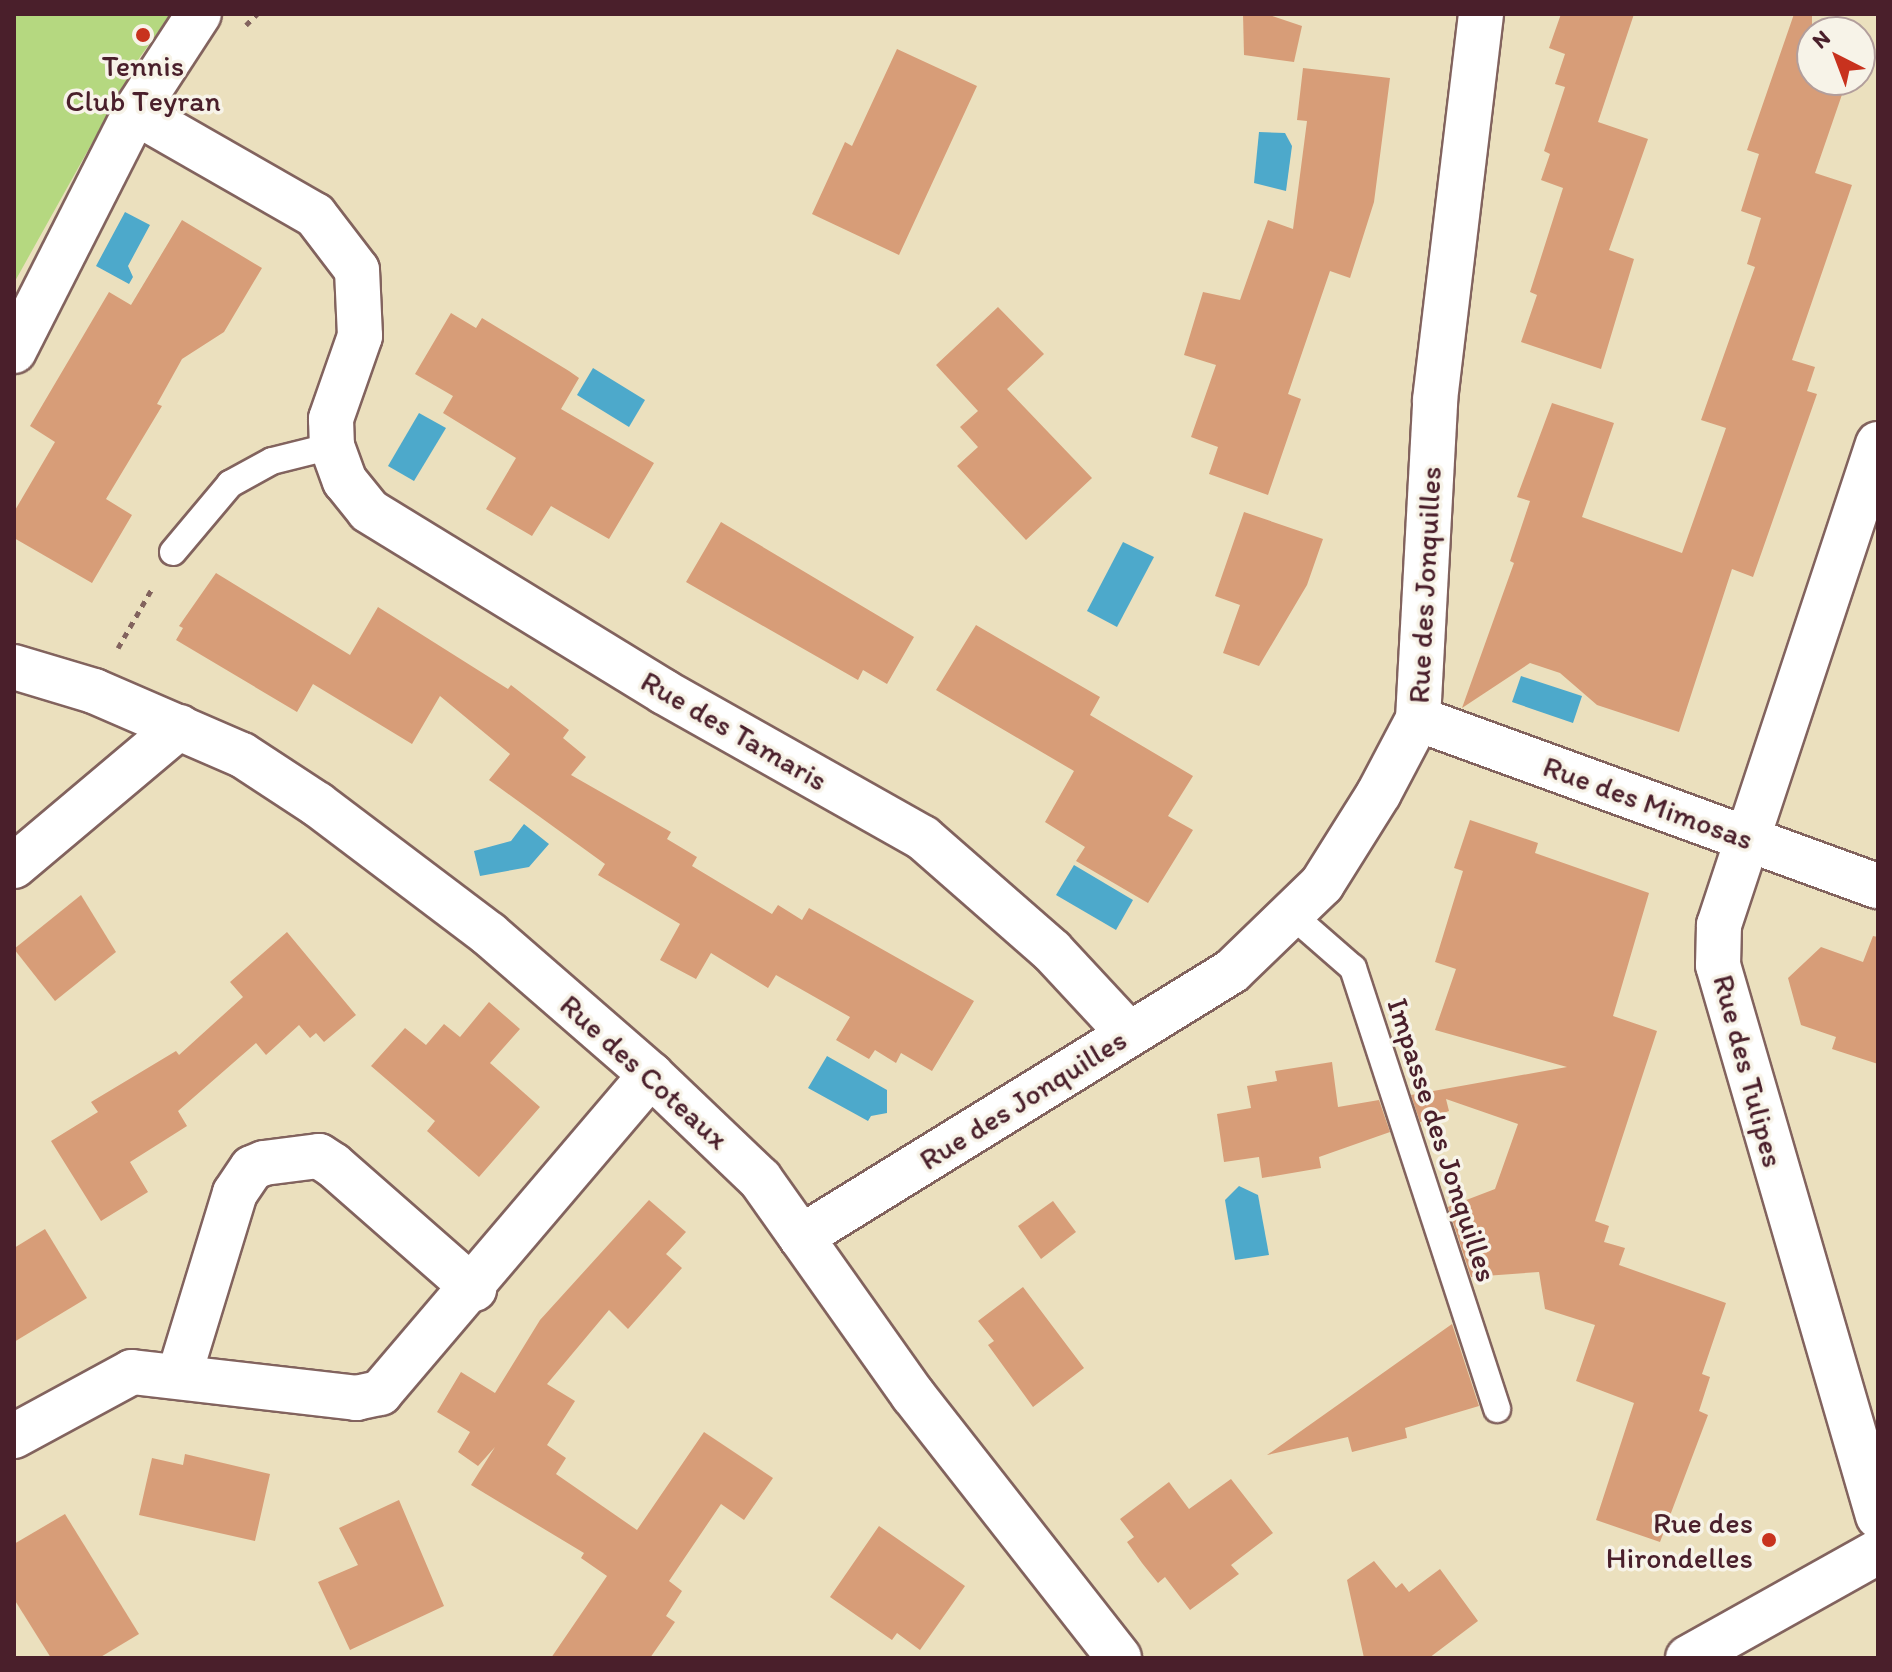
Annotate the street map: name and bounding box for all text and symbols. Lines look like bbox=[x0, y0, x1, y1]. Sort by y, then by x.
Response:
north arrow bbox=[1796, 16, 1876, 96]
text: N bbox=[1806, 24, 1835, 54]
marker: Tennis Club Teyran bbox=[134, 26, 152, 44]
place label: Tennis Club Teyran bbox=[67, 48, 219, 118]
street label: Rue des Jonquilles bbox=[1401, 466, 1449, 704]
street label: Rue des Tamaris bbox=[635, 663, 833, 799]
street label: Rue des Mimosas bbox=[1538, 748, 1758, 858]
street label: Rue des Tulipes bbox=[1705, 971, 1791, 1171]
street label: Rue des Coteaux bbox=[553, 987, 735, 1157]
street label: Impasse des Jonquilles bbox=[1379, 994, 1505, 1286]
street label: Rue des Jonquilles bbox=[913, 1022, 1133, 1178]
place label: Rue des Hirondelles bbox=[1606, 1505, 1753, 1576]
marker: Rue des Hirondelles bbox=[1760, 1531, 1778, 1549]

